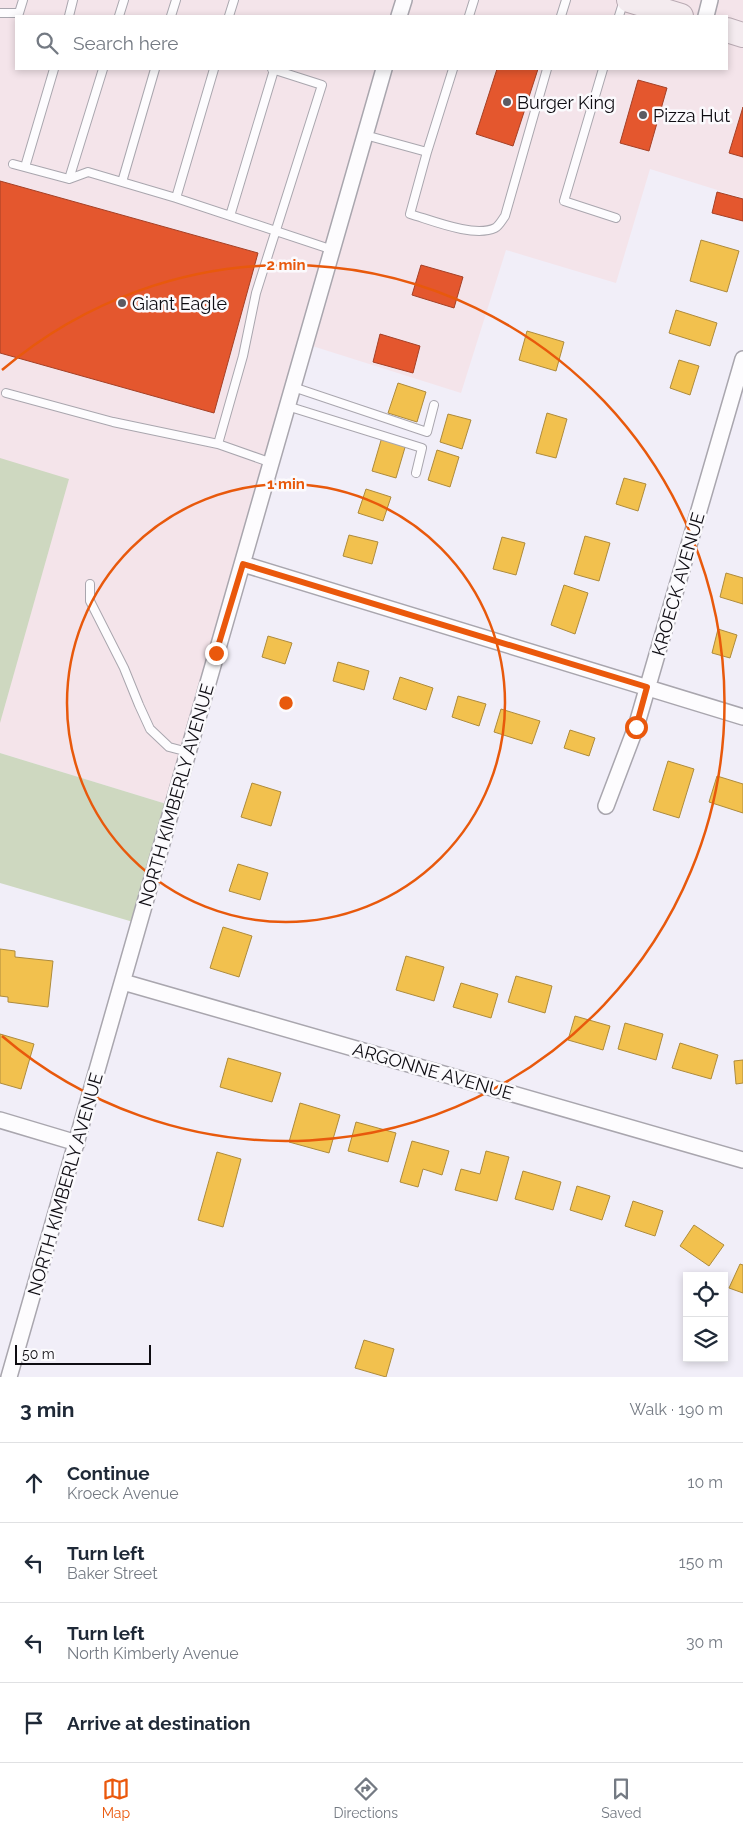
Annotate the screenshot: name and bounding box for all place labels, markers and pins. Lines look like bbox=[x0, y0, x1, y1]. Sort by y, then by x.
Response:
place label: Burger King bbox=[517, 92, 615, 113]
marker: Burger King bbox=[501, 96, 513, 108]
place label: Pizza Hut bbox=[653, 105, 730, 126]
marker: Pizza Hut bbox=[637, 109, 649, 121]
place label: Giant Eagle bbox=[132, 293, 227, 314]
marker: Giant Eagle bbox=[116, 297, 128, 309]
centre of rings bbox=[277, 694, 295, 712]

